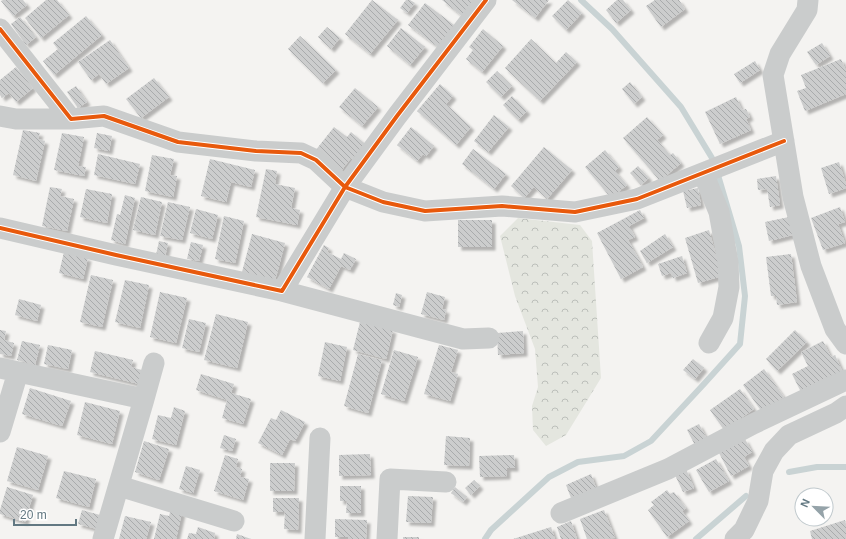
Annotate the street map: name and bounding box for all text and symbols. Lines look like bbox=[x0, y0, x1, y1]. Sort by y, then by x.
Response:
north arrow bbox=[794, 487, 834, 527]
text: N bbox=[798, 497, 812, 509]
scale bar bbox=[14, 501, 76, 527]
text: 20 m bbox=[20, 508, 47, 522]

